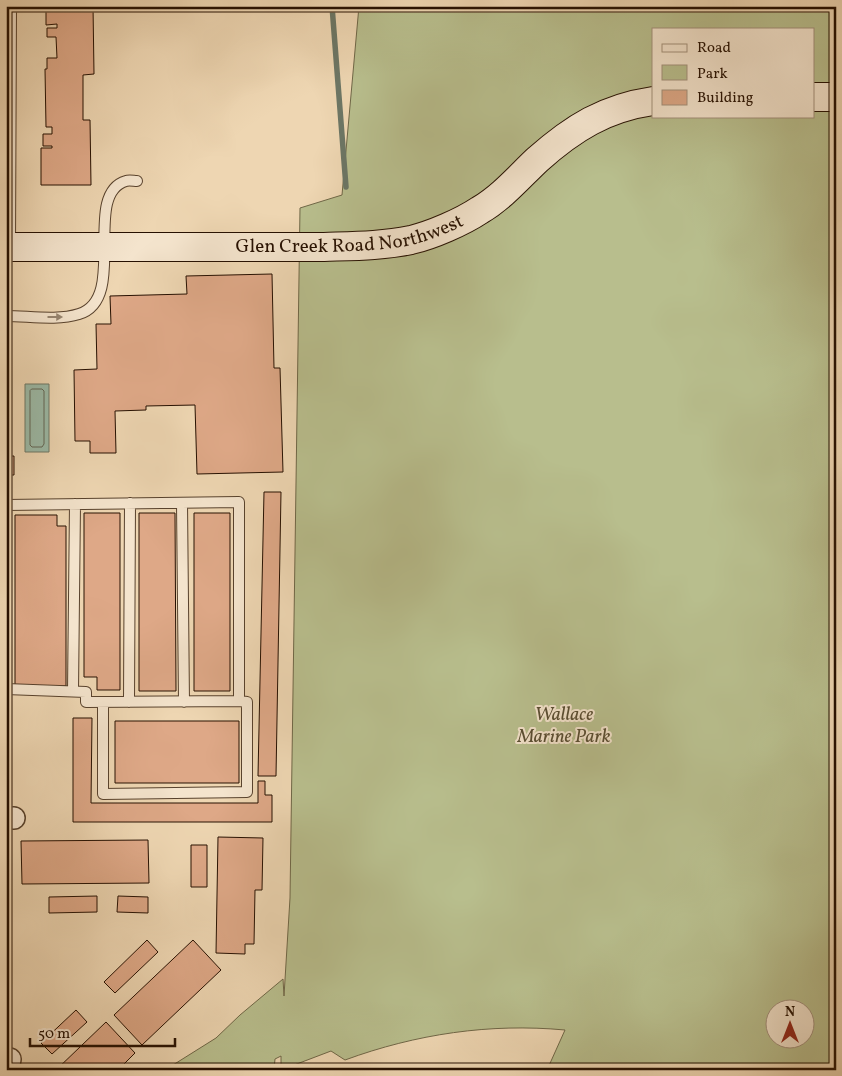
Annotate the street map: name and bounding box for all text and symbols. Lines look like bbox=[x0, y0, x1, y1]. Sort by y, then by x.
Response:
legend bbox=[652, 28, 814, 118]
text: Road bbox=[697, 38, 731, 59]
text: Park bbox=[697, 64, 728, 85]
text: Building bbox=[697, 88, 754, 109]
street label: Glen Creek Road Northwest bbox=[236, 208, 468, 260]
one-way arrow bbox=[47, 313, 63, 321]
park label: Wallace Marine Park bbox=[516, 702, 611, 750]
north arrow bbox=[764, 998, 814, 1048]
text: N bbox=[785, 1003, 795, 1022]
scale bar bbox=[30, 1016, 175, 1048]
text: 50 m bbox=[38, 1024, 70, 1045]

